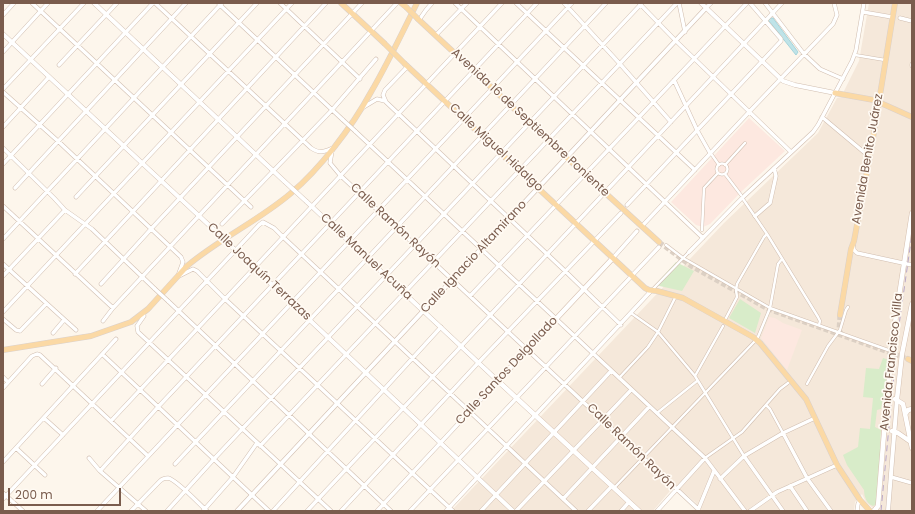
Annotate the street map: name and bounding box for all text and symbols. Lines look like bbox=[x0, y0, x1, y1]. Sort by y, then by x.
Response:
street label: Avenida 16 de Septiembre Poniente bbox=[448, 46, 612, 200]
street label: Avenida Benito Juárez bbox=[849, 92, 887, 226]
street label: Calle Miguel Hidalgo bbox=[446, 101, 546, 195]
street label: Calle Ramón Rayón bbox=[347, 181, 443, 271]
street label: Calle Ignacio Altamirano bbox=[418, 198, 530, 316]
street label: Calle Manuel Acuña bbox=[317, 211, 415, 303]
street label: Calle Joaquín Terrazas bbox=[204, 220, 314, 324]
street label: Avenida Francisco Villa bbox=[878, 292, 906, 432]
street label: Calle Santos Delgollado bbox=[453, 314, 561, 428]
street label: Calle Ramón Rayón bbox=[584, 401, 678, 493]
scale bar bbox=[10, 480, 123, 506]
text: 200 m bbox=[15, 486, 53, 503]

